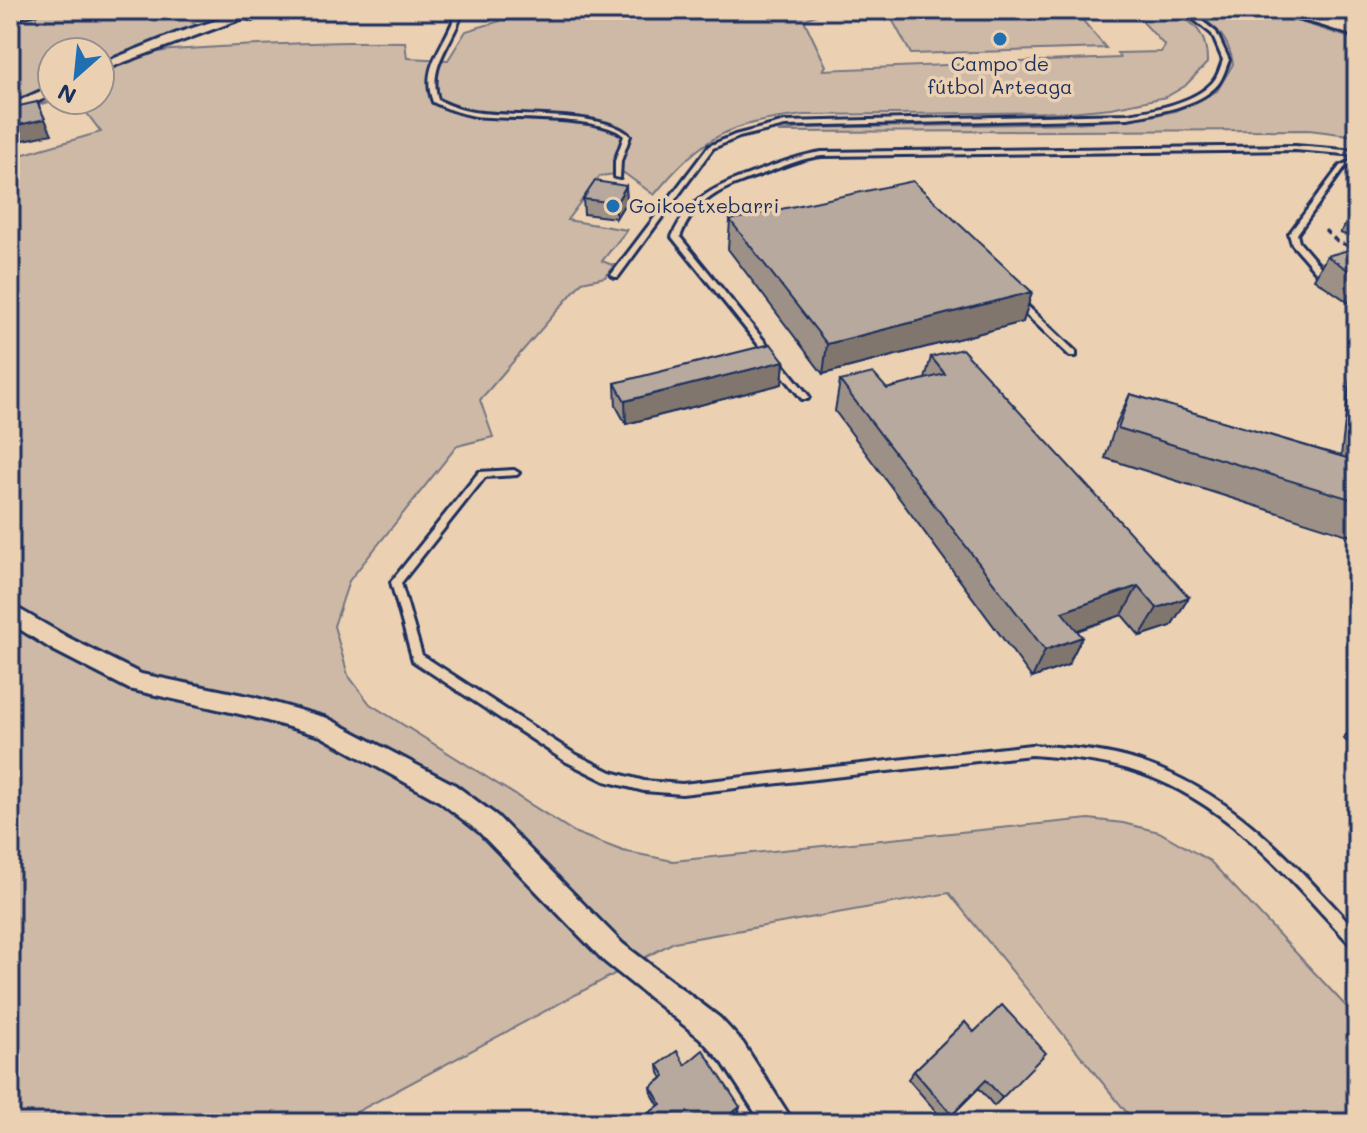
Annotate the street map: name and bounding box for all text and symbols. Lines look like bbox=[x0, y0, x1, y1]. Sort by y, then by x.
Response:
marker: Campo de fútbol Arteaga bbox=[991, 30, 1009, 48]
north arrow bbox=[36, 36, 116, 116]
place label: Campo de fútbol Arteaga bbox=[927, 50, 1073, 99]
text: N bbox=[53, 78, 81, 111]
place label: Goikoetxebarri bbox=[629, 192, 779, 218]
marker: Goikoetxebarri bbox=[604, 197, 622, 215]

